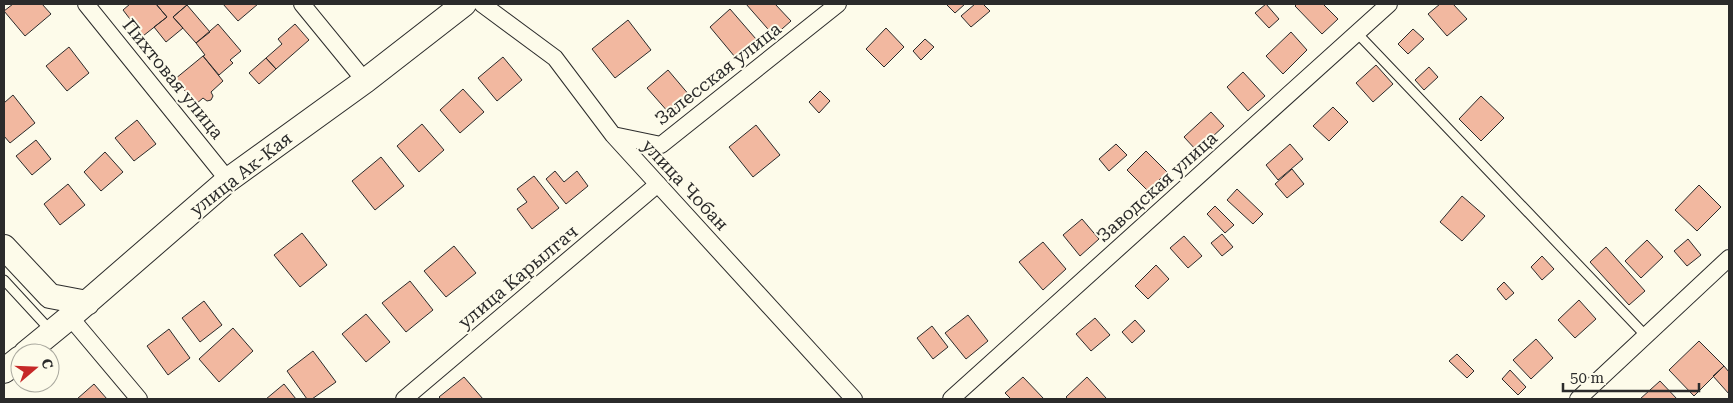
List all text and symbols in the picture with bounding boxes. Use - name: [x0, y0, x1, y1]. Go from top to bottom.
- street label: Пихтовая улица: [119, 15, 228, 143]
- street label: Залесская улица: [651, 18, 785, 129]
- street label: улица Ак-Кая: [186, 127, 296, 220]
- street label: Заводская улица: [1092, 127, 1221, 246]
- street label: улица Чобан: [638, 135, 733, 235]
- street label: улица Карылгач: [454, 221, 582, 333]
- north arrow: [10, 343, 60, 393]
- text: С: [38, 357, 57, 371]
- scale bar: [1563, 360, 1699, 392]
- text: 50 m: [1570, 369, 1605, 387]

